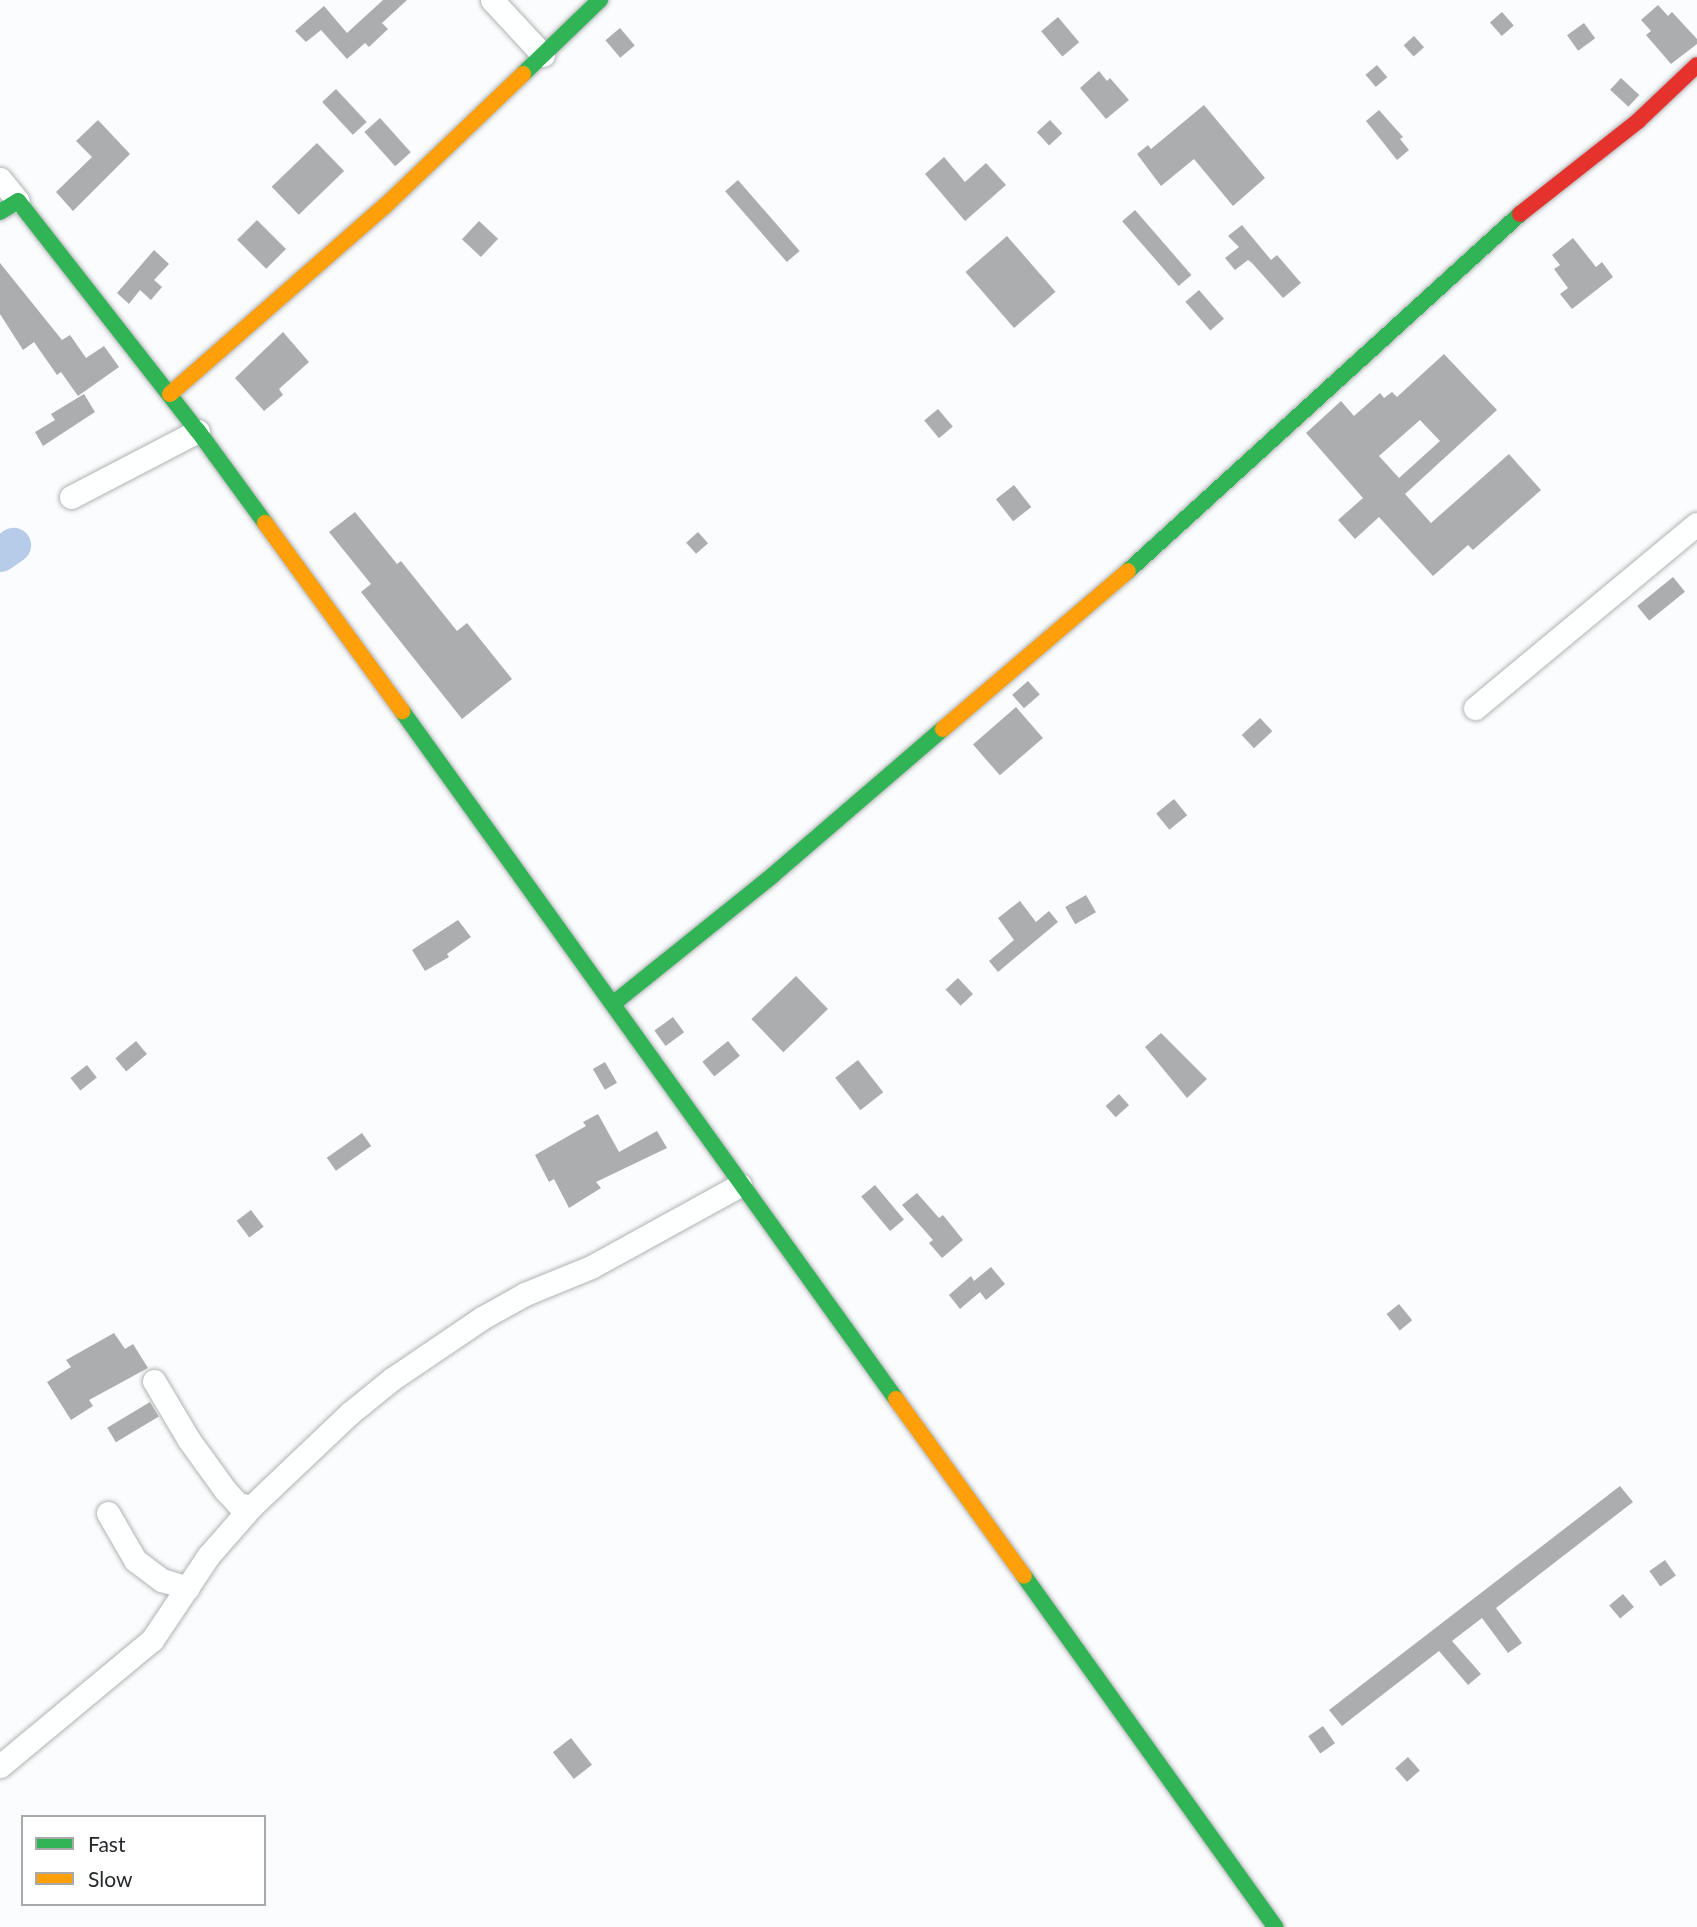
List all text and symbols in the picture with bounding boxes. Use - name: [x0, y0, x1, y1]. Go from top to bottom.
- legend: [21, 1815, 266, 1906]
- text: Fast: [88, 1831, 125, 1856]
- text: Slow: [88, 1866, 132, 1891]

